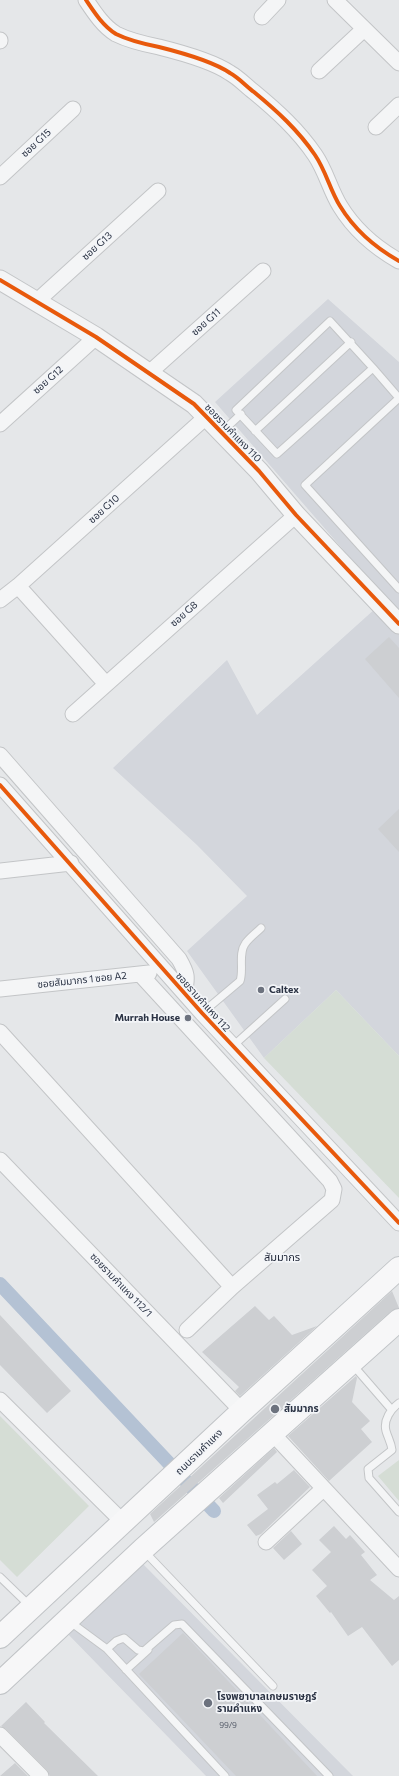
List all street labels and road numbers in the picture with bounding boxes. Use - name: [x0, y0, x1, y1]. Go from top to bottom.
- street label: ซอย G15: [19, 126, 53, 160]
- street label: ซอย G13: [79, 229, 115, 263]
- street label: ซอย G11: [189, 306, 223, 338]
- street label: ซอย G12: [30, 363, 66, 397]
- street label: ซอยรามคำแหง 110: [202, 401, 264, 465]
- street label: ซอย G10: [86, 492, 122, 526]
- street label: ซอย G8: [168, 599, 200, 629]
- street label: ซอยสัมมากร 1 ซอย A2: [37, 969, 127, 991]
- street label: ซอยรามคำแหง 112: [173, 970, 233, 1034]
- street label: ซอยรามคำแหง 112/1: [87, 1251, 155, 1319]
- street label: ถนนรามคำแหง: [173, 1427, 225, 1477]

